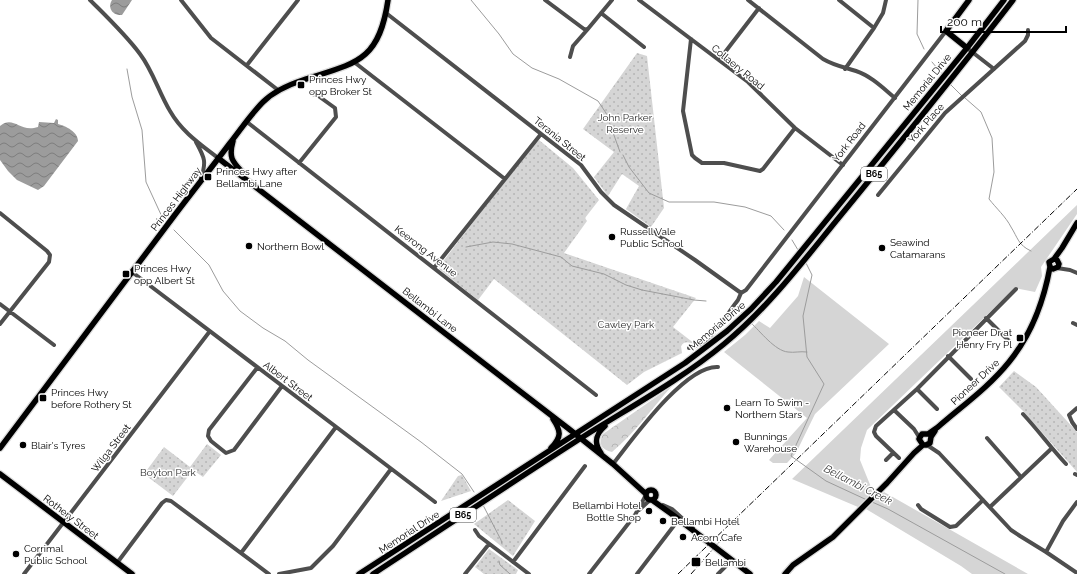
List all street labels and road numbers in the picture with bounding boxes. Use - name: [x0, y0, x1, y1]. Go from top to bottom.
- street label: Collaery Road: [709, 42, 767, 92]
- street label: Memorial Drive: [901, 51, 953, 113]
- street label: York Place: [906, 101, 946, 145]
- street label: Terania Street: [532, 115, 589, 164]
- street label: York Road: [830, 120, 868, 164]
- street label: Princes Highway: [149, 165, 204, 233]
- road number: B65: [861, 167, 887, 181]
- street label: Keerong Avenue: [392, 223, 460, 279]
- street label: Bellambi Lane: [400, 285, 460, 335]
- street label: Memorial Drive: [687, 299, 747, 353]
- street label: Pioneer Drive: [949, 357, 1001, 407]
- street label: Albert Street: [261, 359, 315, 403]
- street label: Wilga Street: [89, 421, 133, 474]
- street label: Rothery Street: [41, 493, 101, 542]
- street label: Memorial Drive: [377, 508, 441, 556]
- road number: B65: [450, 508, 476, 522]

